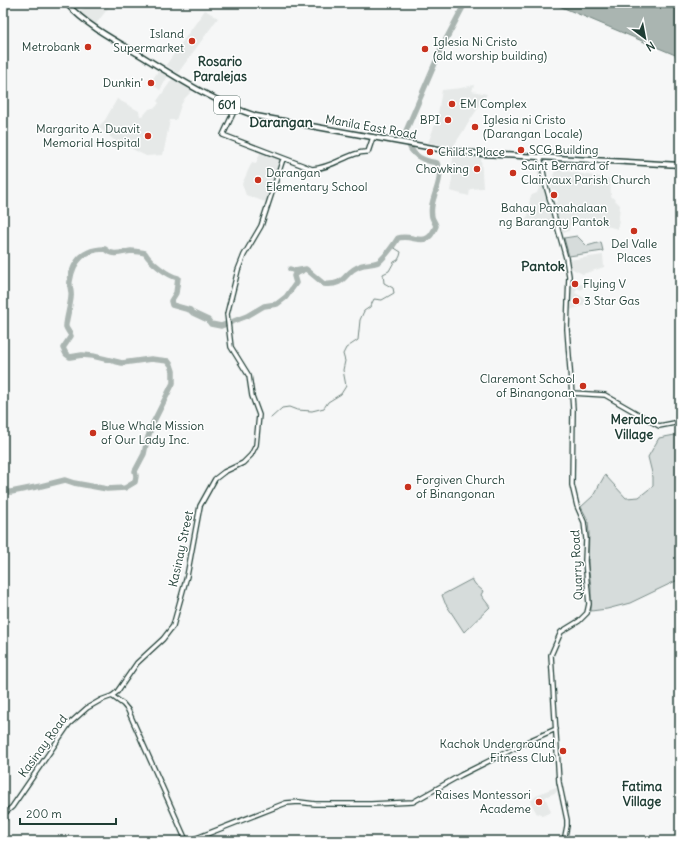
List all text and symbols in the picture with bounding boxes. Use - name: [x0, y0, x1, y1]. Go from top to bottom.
- north arrow: [625, 18, 665, 58]
- place label: Island Supermarket: [113, 26, 184, 55]
- place label: Iglesia Ni Cristo (old worship building): [433, 34, 547, 63]
- marker: Island Supermarket: [187, 36, 197, 46]
- place label: Metrobank: [22, 39, 80, 54]
- text: N: [643, 39, 657, 54]
- marker: Metrobank: [83, 42, 93, 52]
- marker: Iglesia Ni Cristo (old worship building): [420, 44, 430, 54]
- district label: Rosario Paralejas: [193, 53, 247, 85]
- place label: Dunkin': [103, 75, 143, 90]
- marker: Dunkin': [146, 78, 156, 88]
- road number: 601: [214, 96, 240, 114]
- place label: EM Complex: [460, 96, 527, 111]
- marker: EM Complex: [447, 99, 457, 109]
- street label: Manila East Road: [324, 111, 418, 142]
- place label: BPI: [420, 112, 440, 127]
- place label: Iglesia ni Cristo (Darangan Locale): [483, 112, 583, 141]
- district label: Darangan: [249, 113, 313, 131]
- marker: BPI: [443, 115, 453, 125]
- place label: Margarito A. Duavit Memorial Hospital: [36, 121, 140, 150]
- marker: Iglesia ni Cristo (Darangan Locale): [470, 122, 480, 132]
- marker: Margarito A. Duavit Memorial Hospital: [143, 131, 153, 141]
- place label: SCG Building: [529, 142, 599, 157]
- place label: Child's Place: [438, 144, 505, 159]
- marker: SCG Building: [516, 145, 526, 155]
- marker: Child's Place: [425, 147, 435, 157]
- place label: Saint Bernard of Clairvaux Parish Church: [521, 158, 651, 187]
- place label: Chowking: [416, 161, 469, 176]
- marker: Chowking: [472, 164, 482, 174]
- place label: Darangan Elementary School: [266, 165, 367, 194]
- marker: Saint Bernard of Clairvaux Parish Church: [508, 168, 518, 178]
- marker: Darangan Elementary School: [253, 175, 263, 185]
- marker: Bahay Pamahalaan ng Barangay Pantok: [549, 190, 559, 200]
- place label: Bahay Pamahalaan ng Barangay Pantok: [499, 200, 609, 229]
- marker: Del Valle Places: [629, 226, 639, 236]
- place label: Del Valle Places: [611, 236, 657, 265]
- district label: Pantok: [521, 257, 565, 275]
- place label: Flying V: [583, 276, 626, 291]
- marker: Flying V: [570, 279, 580, 289]
- place label: 3 Star Gas: [584, 293, 640, 308]
- marker: 3 Star Gas: [571, 296, 581, 306]
- place label: Claremont School of Binangonan: [480, 371, 575, 400]
- marker: Claremont School of Binangonan: [578, 381, 588, 391]
- district label: Meralco Village: [611, 411, 657, 443]
- place label: Blue Whale Mission of Our Lady Inc.: [101, 418, 204, 447]
- marker: Blue Whale Mission of Our Lady Inc.: [88, 428, 98, 438]
- place label: Forgiven Church of Binangonan: [416, 472, 505, 501]
- marker: Forgiven Church of Binangonan: [403, 482, 413, 492]
- street label: Kasinay Street: [165, 509, 196, 588]
- street label: Quarry Road: [567, 529, 586, 601]
- street label: Kasinay Road: [15, 711, 70, 780]
- place label: Kachok Underground Fitness Club: [440, 736, 555, 765]
- marker: Kachok Underground Fitness Club: [558, 746, 568, 756]
- district label: Fatima Village: [622, 778, 663, 810]
- place label: Raises Montessori Academe: [435, 787, 531, 816]
- marker: Raises Montessori Academe: [534, 797, 544, 807]
- scale bar: [20, 800, 116, 826]
- text: 200 m: [26, 806, 62, 821]

